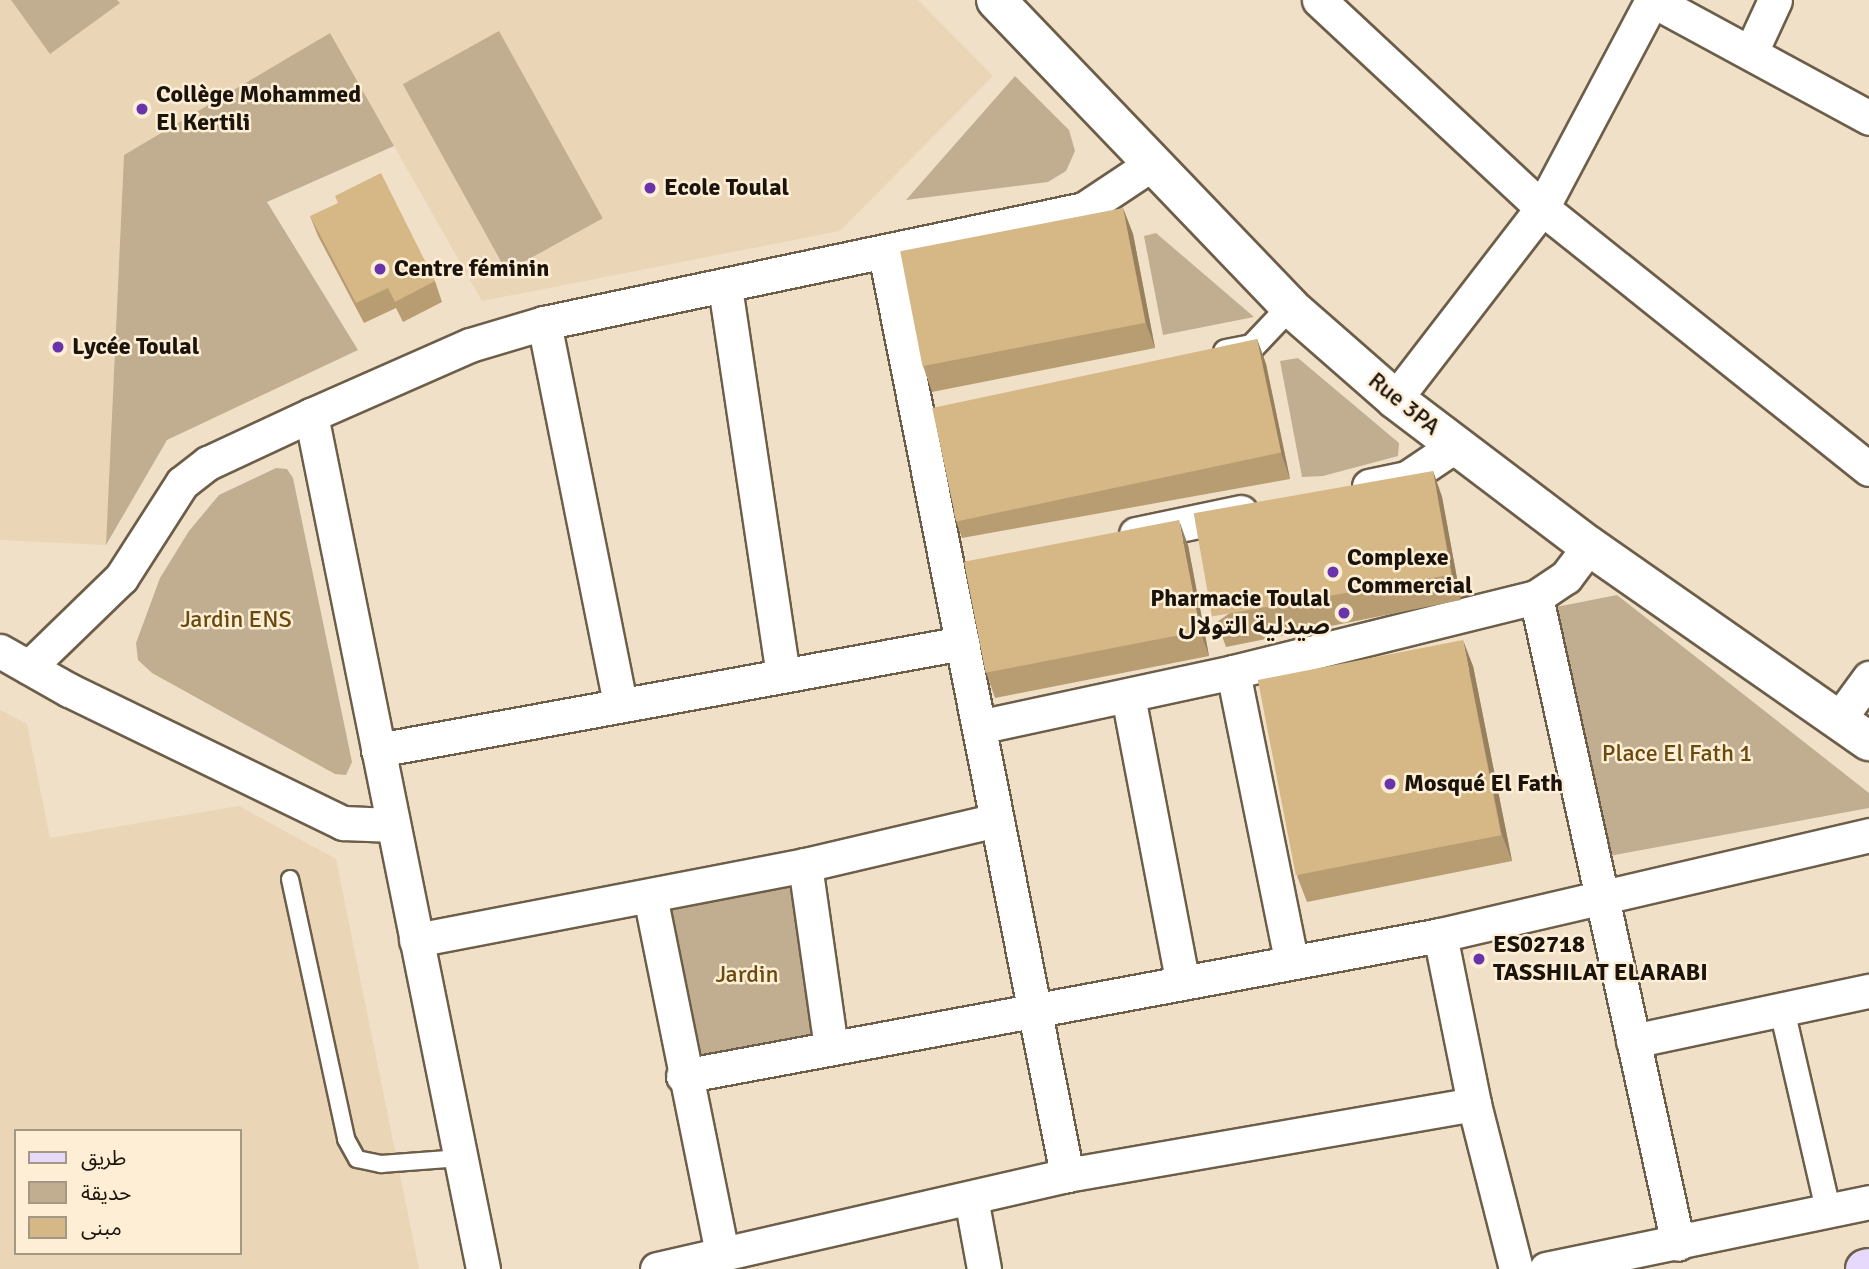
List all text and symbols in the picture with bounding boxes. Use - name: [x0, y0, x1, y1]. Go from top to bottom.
- place label: Collège Mohammed El Kertili: [156, 81, 361, 137]
- marker: Collège Mohammed El Kertili: [134, 101, 150, 117]
- place label: Ecole Toulal: [664, 174, 789, 202]
- marker: Ecole Toulal: [642, 180, 658, 196]
- place label: Centre féminin: [394, 255, 549, 283]
- marker: Centre féminin: [372, 261, 388, 277]
- place label: Lycée Toulal: [72, 333, 199, 361]
- marker: Lycée Toulal: [50, 339, 66, 355]
- street label: Rue 3PA: [1362, 366, 1446, 442]
- place label: Complexe Commercial: [1347, 544, 1473, 600]
- marker: Complexe Commercial: [1325, 564, 1341, 580]
- place label: Pharmacie Toulal صيدلية التولال: [1150, 585, 1330, 641]
- marker: Pharmacie Toulal صيدلية التولال: [1336, 605, 1352, 621]
- park label: Jardin ENS: [180, 606, 292, 634]
- park label: Place El Fath 1: [1602, 740, 1752, 768]
- place label: Mosqué El Fath: [1404, 770, 1563, 798]
- marker: Mosqué El Fath: [1382, 776, 1398, 792]
- place label: ES02718 TASSHILAT ELARABI: [1493, 931, 1708, 987]
- marker: ES02718 TASSHILAT ELARABI: [1471, 951, 1487, 967]
- park label: Jardin: [715, 961, 779, 989]
- legend: [14, 1129, 242, 1255]
- text: طريق: [81, 1145, 126, 1171]
- text: حديقة: [81, 1180, 131, 1206]
- text: مبنى: [81, 1215, 122, 1241]

